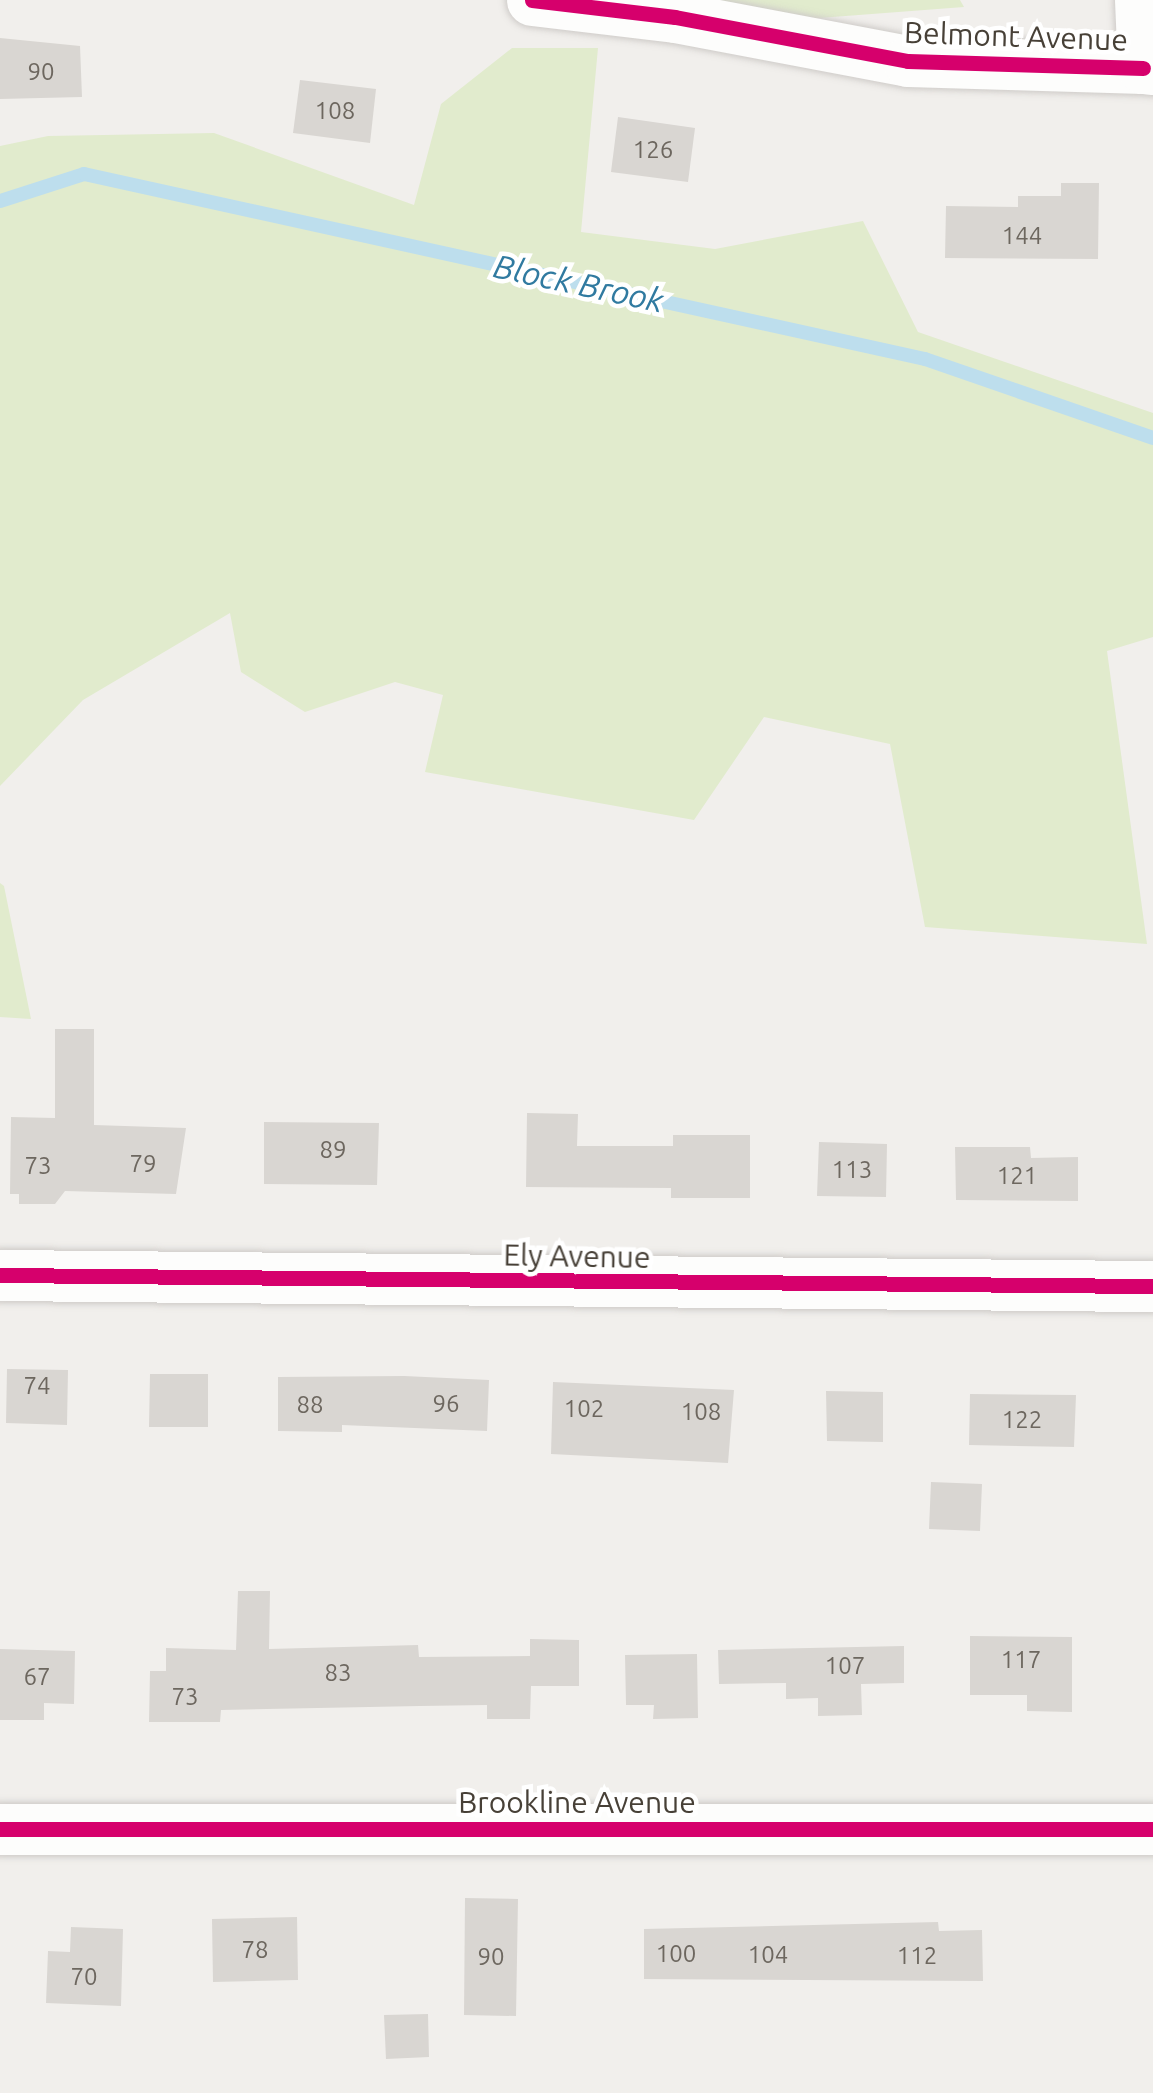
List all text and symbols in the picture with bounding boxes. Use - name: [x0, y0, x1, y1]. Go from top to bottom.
- street label: Belmont Avenue: [904, 14, 1128, 58]
- house number: 90: [27, 58, 55, 86]
- house number: 108: [315, 97, 355, 125]
- house number: 126: [633, 136, 673, 164]
- house number: 144: [1002, 222, 1042, 250]
- water label: Block Brook: [490, 246, 668, 320]
- house number: 89: [319, 1136, 347, 1164]
- house number: 79: [129, 1150, 157, 1178]
- house number: 73: [24, 1152, 52, 1180]
- house number: 113: [832, 1156, 872, 1184]
- house number: 121: [997, 1162, 1037, 1190]
- street label: Ely Avenue: [503, 1237, 651, 1275]
- house number: 74: [23, 1372, 51, 1400]
- house number: 96: [432, 1390, 460, 1418]
- house number: 88: [296, 1391, 324, 1419]
- house number: 102: [564, 1395, 604, 1423]
- house number: 108: [681, 1398, 721, 1426]
- house number: 122: [1002, 1406, 1042, 1434]
- house number: 117: [1001, 1646, 1041, 1674]
- house number: 107: [825, 1652, 865, 1680]
- house number: 83: [324, 1659, 352, 1687]
- house number: 67: [23, 1663, 51, 1691]
- house number: 73: [171, 1683, 199, 1711]
- street label: Brookline Avenue: [458, 1784, 696, 1820]
- house number: 78: [241, 1936, 269, 1964]
- house number: 100: [656, 1940, 696, 1968]
- house number: 104: [748, 1941, 788, 1969]
- house number: 112: [897, 1942, 937, 1970]
- house number: 90: [477, 1943, 505, 1971]
- house number: 70: [70, 1963, 98, 1991]

